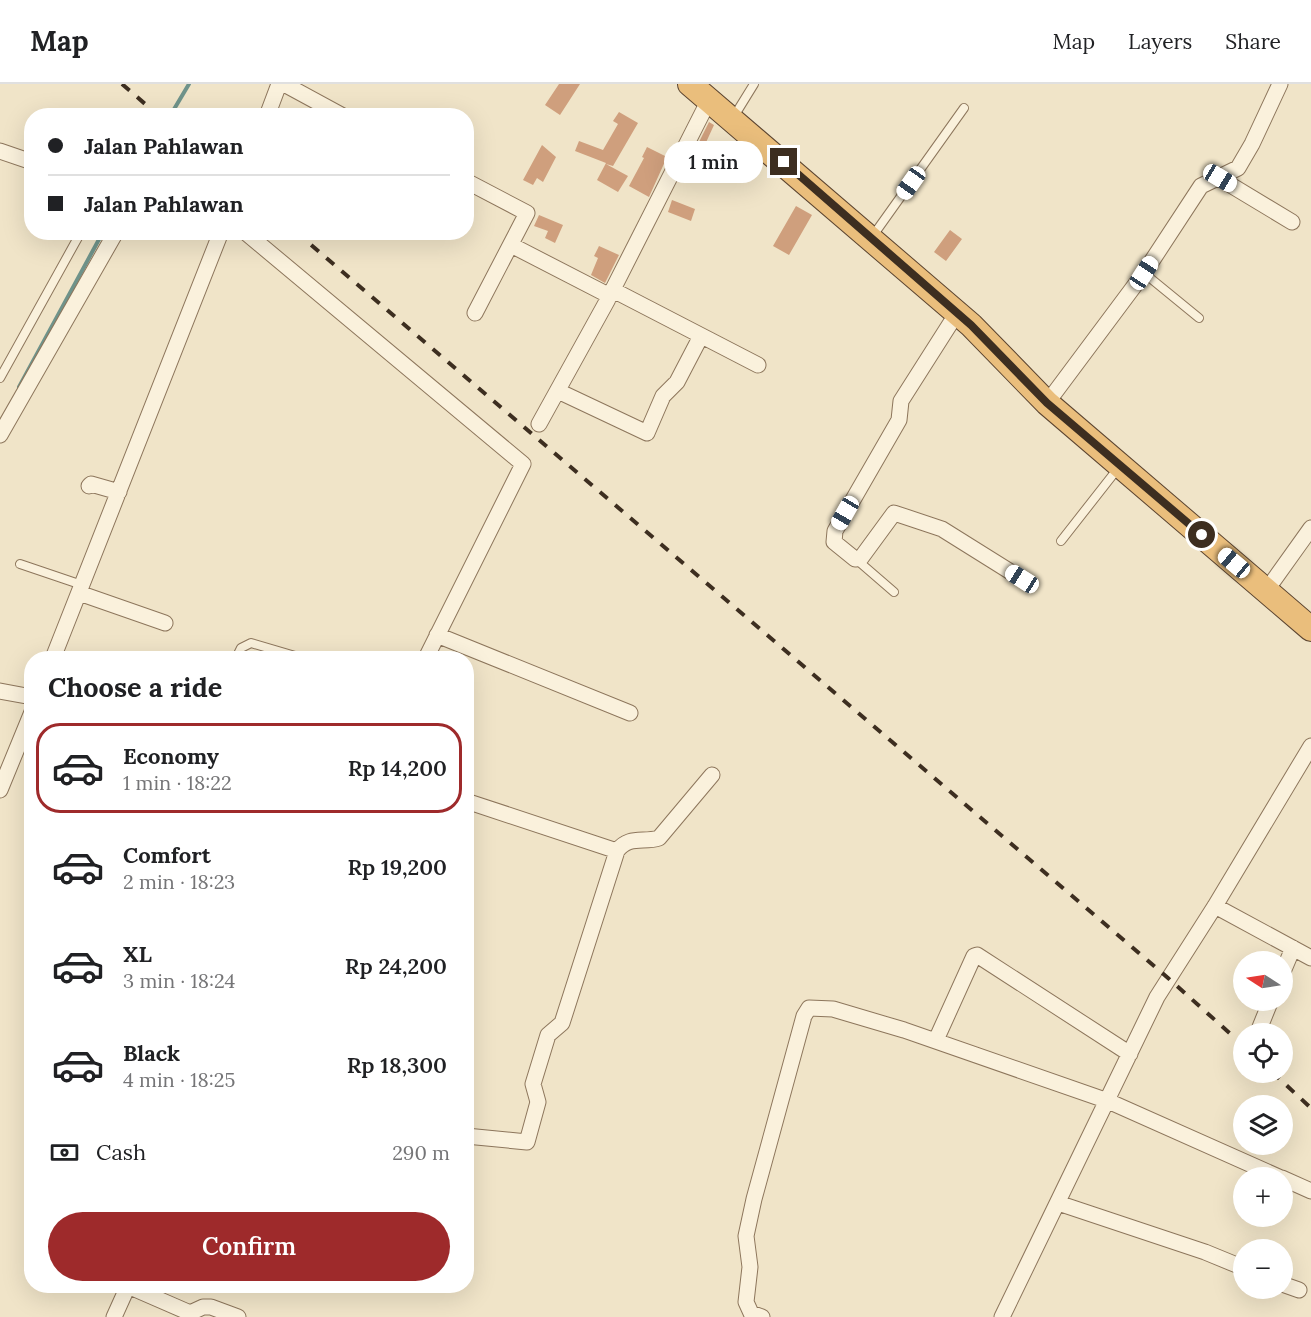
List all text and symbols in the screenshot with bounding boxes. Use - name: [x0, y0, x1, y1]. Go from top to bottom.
- text: Map: [30, 23, 89, 59]
- text: Map: [1052, 28, 1095, 55]
- text: Layers: [1128, 28, 1192, 55]
- text: Share: [1225, 28, 1281, 55]
- text: Jalan Pahlawan: [84, 132, 243, 160]
- callout: 1 min: [664, 141, 763, 183]
- route end: [770, 148, 797, 175]
- text: 1 min: [688, 149, 739, 174]
- car: [1200, 161, 1240, 195]
- car: [893, 163, 929, 203]
- text: Jalan Pahlawan: [84, 190, 243, 218]
- car: [1127, 253, 1161, 293]
- car: [828, 493, 862, 533]
- route start: [1188, 521, 1215, 548]
- car: [1214, 545, 1254, 581]
- car: [1002, 562, 1042, 596]
- text: Choose a ride: [48, 670, 222, 704]
- icon: car: [51, 741, 105, 795]
- text: Economy: [123, 742, 219, 770]
- text: Rp 14,200: [348, 754, 447, 782]
- text: 1 min · 18:22: [123, 770, 232, 795]
- icon: car: [51, 840, 105, 894]
- text: Comfort: [123, 841, 211, 869]
- text: Rp 19,200: [347, 853, 447, 881]
- text: 2 min · 18:23: [123, 869, 235, 894]
- icon: car: [51, 939, 105, 993]
- text: XL: [123, 940, 152, 968]
- north arrow: [1233, 951, 1293, 1011]
- map controls: [1233, 951, 1293, 1299]
- text: Rp 24,200: [345, 952, 447, 980]
- text: 3 min · 18:24: [123, 968, 235, 993]
- button: locate: [1233, 1023, 1293, 1083]
- icon: car: [51, 1038, 105, 1092]
- text: Black: [123, 1039, 180, 1067]
- text: Rp 18,300: [347, 1051, 447, 1079]
- text: 4 min · 18:25: [123, 1067, 235, 1092]
- button: layers: [1233, 1095, 1293, 1155]
- icon: cash: [48, 1136, 81, 1169]
- text: Cash: [96, 1138, 146, 1166]
- text: 290 m: [392, 1140, 450, 1165]
- button: +: [1233, 1167, 1293, 1227]
- button: Confirm: [48, 1212, 450, 1281]
- button: −: [1233, 1239, 1293, 1299]

